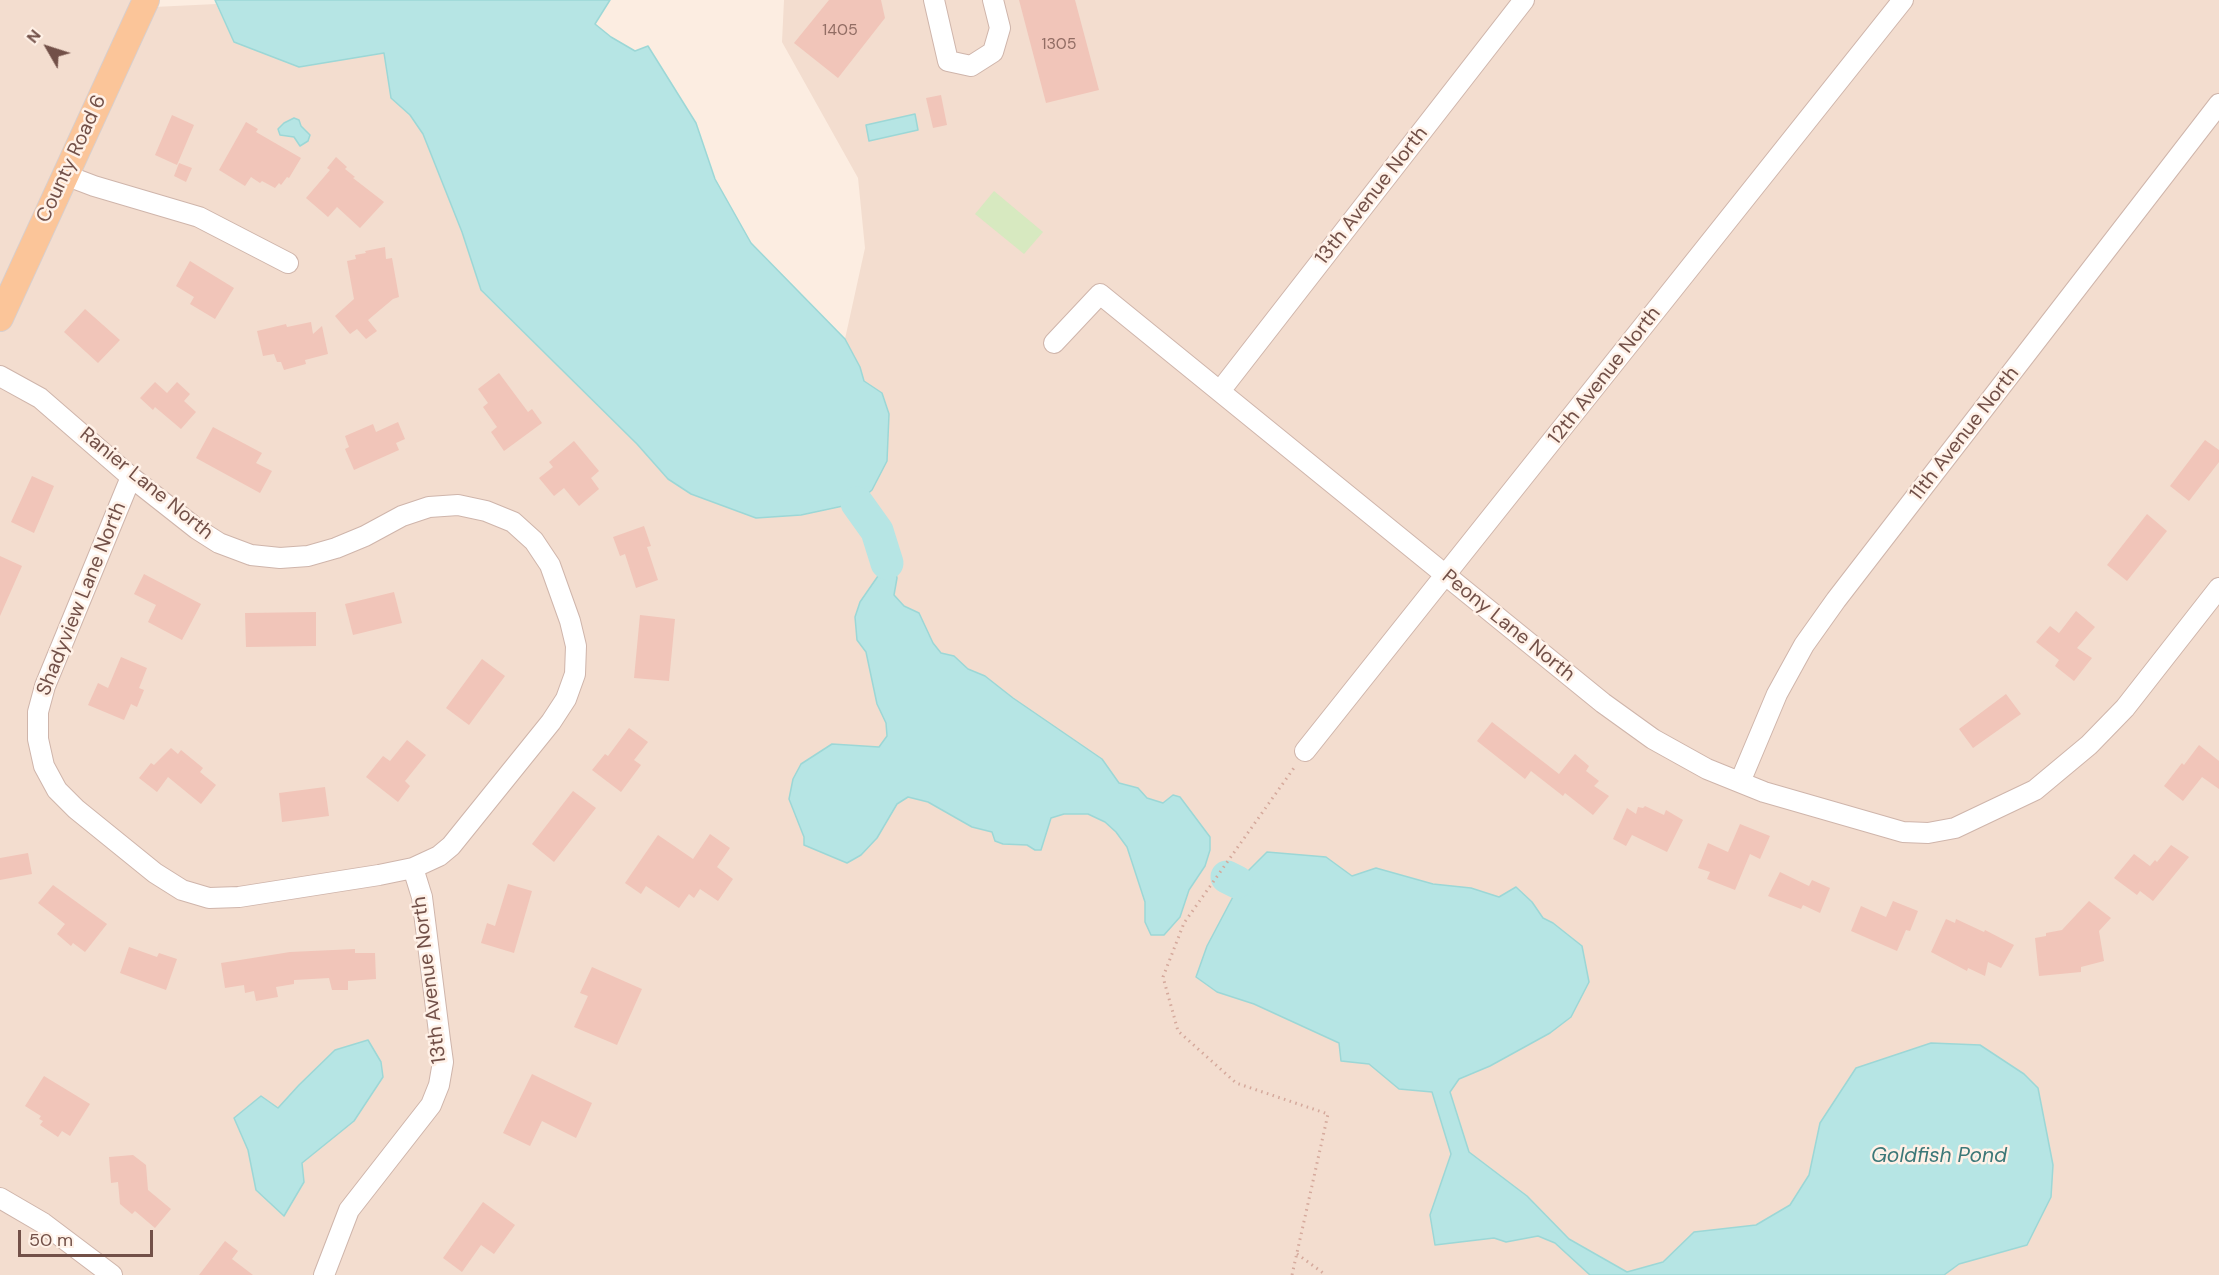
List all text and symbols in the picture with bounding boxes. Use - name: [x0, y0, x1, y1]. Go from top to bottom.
- north arrow: [18, 18, 78, 78]
- house number: 1405: [822, 21, 858, 41]
- text: N: [22, 25, 45, 48]
- house number: 1305: [1041, 35, 1077, 55]
- street label: County Road 6: [32, 91, 112, 227]
- street label: 13th Avenue North: [1311, 122, 1433, 270]
- street label: 12th Avenue North: [1544, 302, 1666, 450]
- street label: 11th Avenue North: [1905, 362, 2025, 506]
- street label: Ranier Lane North: [74, 423, 218, 545]
- street label: Shadyview Lane North: [32, 499, 132, 699]
- street label: Peony Lane North: [1437, 565, 1579, 687]
- street label: 13th Avenue North: [408, 895, 452, 1065]
- water label: Goldfish Pond: [1871, 1143, 2007, 1169]
- scale bar: [21, 1218, 156, 1256]
- text: 50 m: [29, 1228, 73, 1252]

